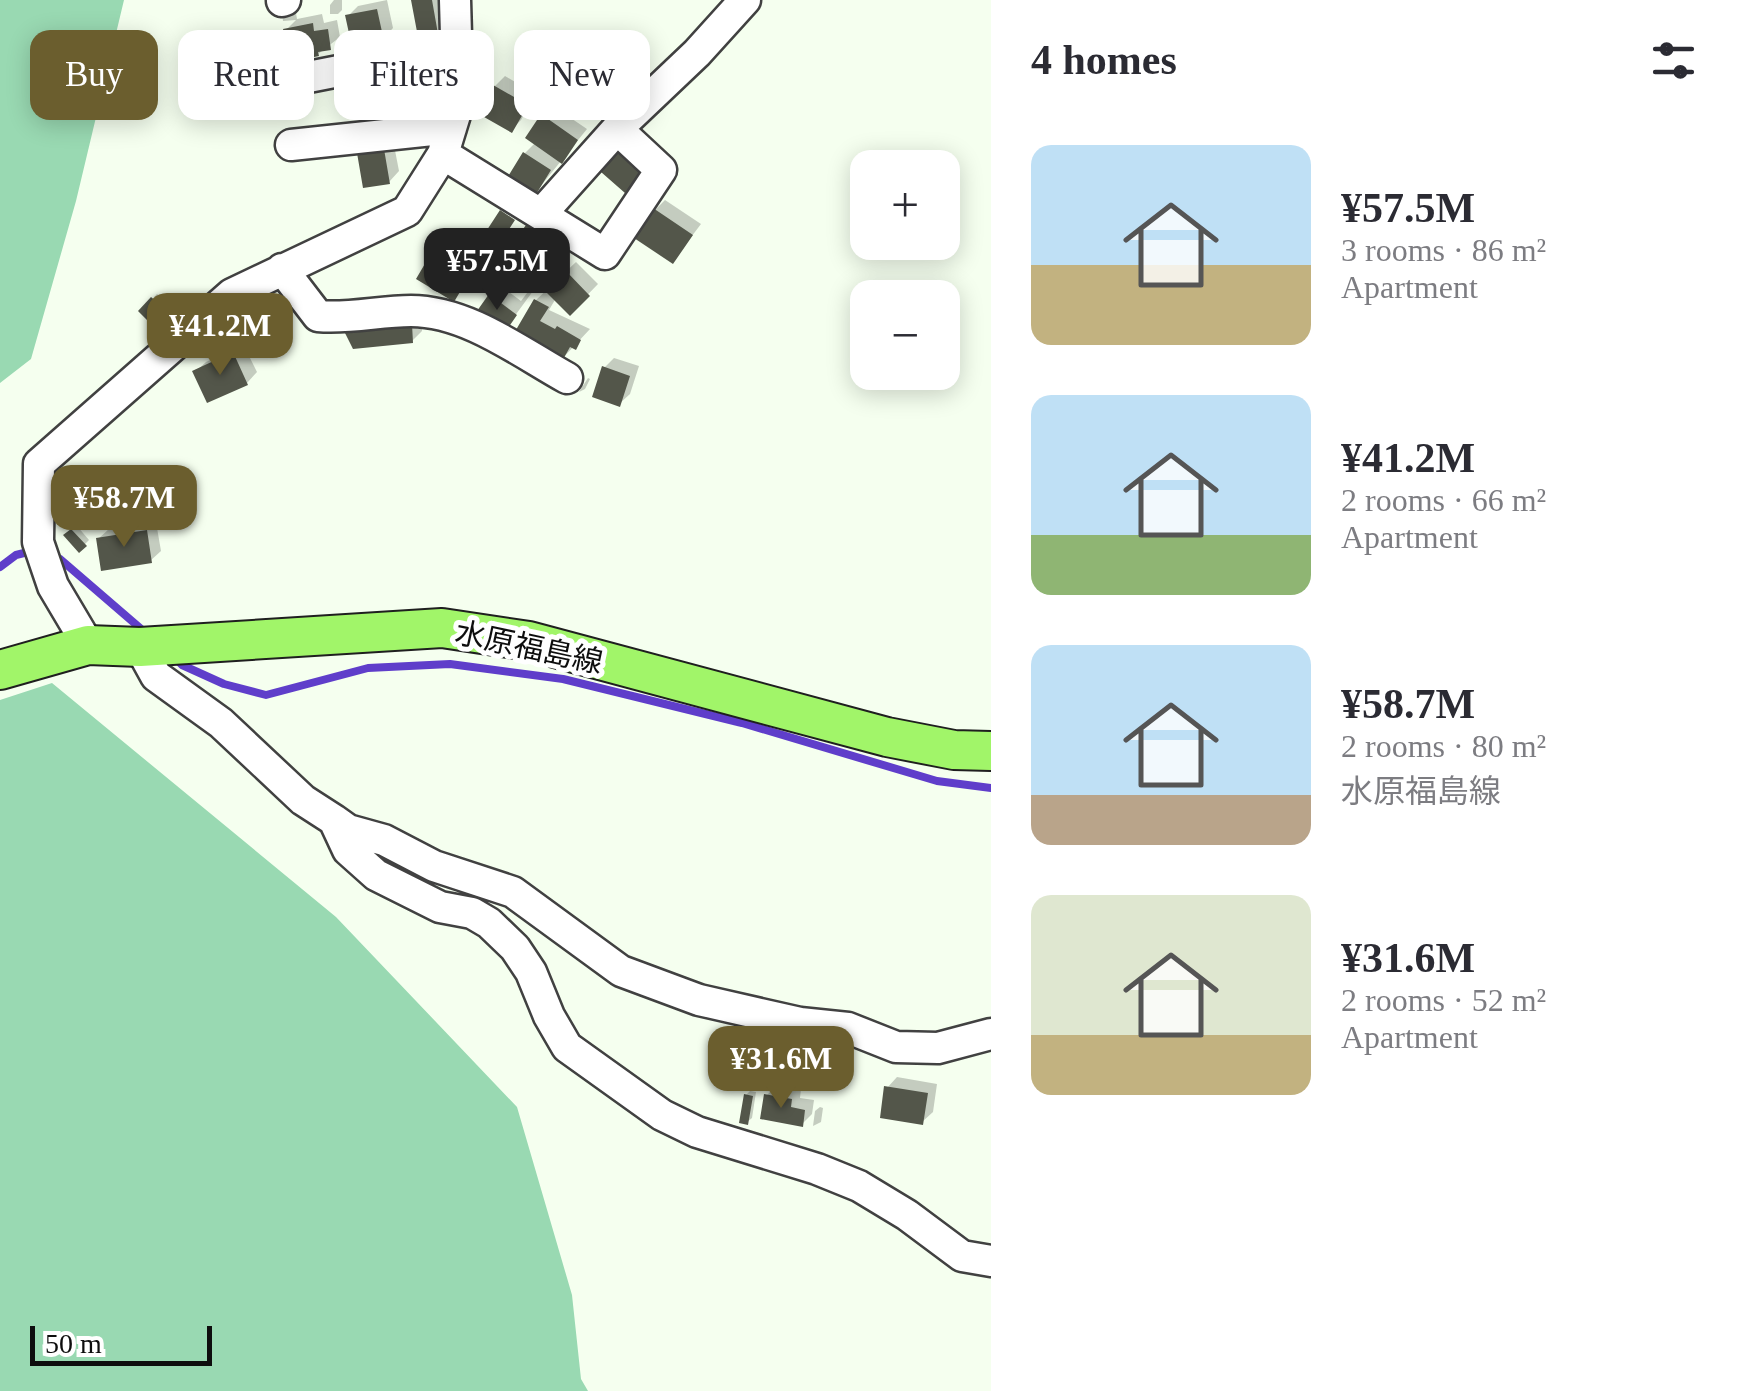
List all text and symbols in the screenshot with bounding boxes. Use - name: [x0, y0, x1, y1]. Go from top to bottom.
- chip: Buy: [30, 30, 158, 120]
- chip: Rent: [178, 30, 314, 120]
- chip: Filters: [334, 30, 494, 120]
- chip: New: [514, 30, 650, 120]
- icon: filters: [1646, 33, 1701, 88]
- text: 4 homes: [1031, 37, 1177, 83]
- map controls: [850, 150, 960, 390]
- button: +: [850, 150, 960, 260]
- icon: home: [1111, 185, 1231, 305]
- text: ¥57.5M: [1341, 185, 1475, 231]
- pin: ¥57.5M: [416, 228, 578, 313]
- text: 3 rooms · 86 m²: [1341, 232, 1546, 268]
- text: ¥57.5M: [446, 242, 548, 278]
- text: Apartment: [1341, 269, 1478, 305]
- button: −: [850, 280, 960, 390]
- pin: ¥41.2M: [139, 293, 301, 378]
- text: ¥41.2M: [169, 307, 271, 343]
- icon: home: [1111, 435, 1231, 555]
- text: ¥41.2M: [1341, 435, 1475, 481]
- pin: ¥58.7M: [43, 465, 205, 550]
- text: ¥58.7M: [73, 479, 175, 515]
- text: 2 rooms · 66 m²: [1341, 482, 1546, 518]
- text: Apartment: [1341, 519, 1478, 555]
- street label: 水原福島線: [452, 615, 606, 679]
- text: ¥58.7M: [1341, 681, 1475, 727]
- icon: home: [1111, 685, 1231, 805]
- text: 2 rooms · 80 m²: [1341, 728, 1546, 764]
- text: 水原福島線: [1341, 773, 1501, 809]
- icon: home: [1111, 935, 1231, 1055]
- text: ¥31.6M: [1341, 935, 1475, 981]
- text: 2 rooms · 52 m²: [1341, 982, 1546, 1018]
- text: Apartment: [1341, 1019, 1478, 1055]
- pin: ¥31.6M: [700, 1026, 862, 1111]
- text: ¥31.6M: [730, 1040, 832, 1076]
- scale bar: [30, 1321, 212, 1366]
- text: 50 m: [45, 1328, 102, 1359]

